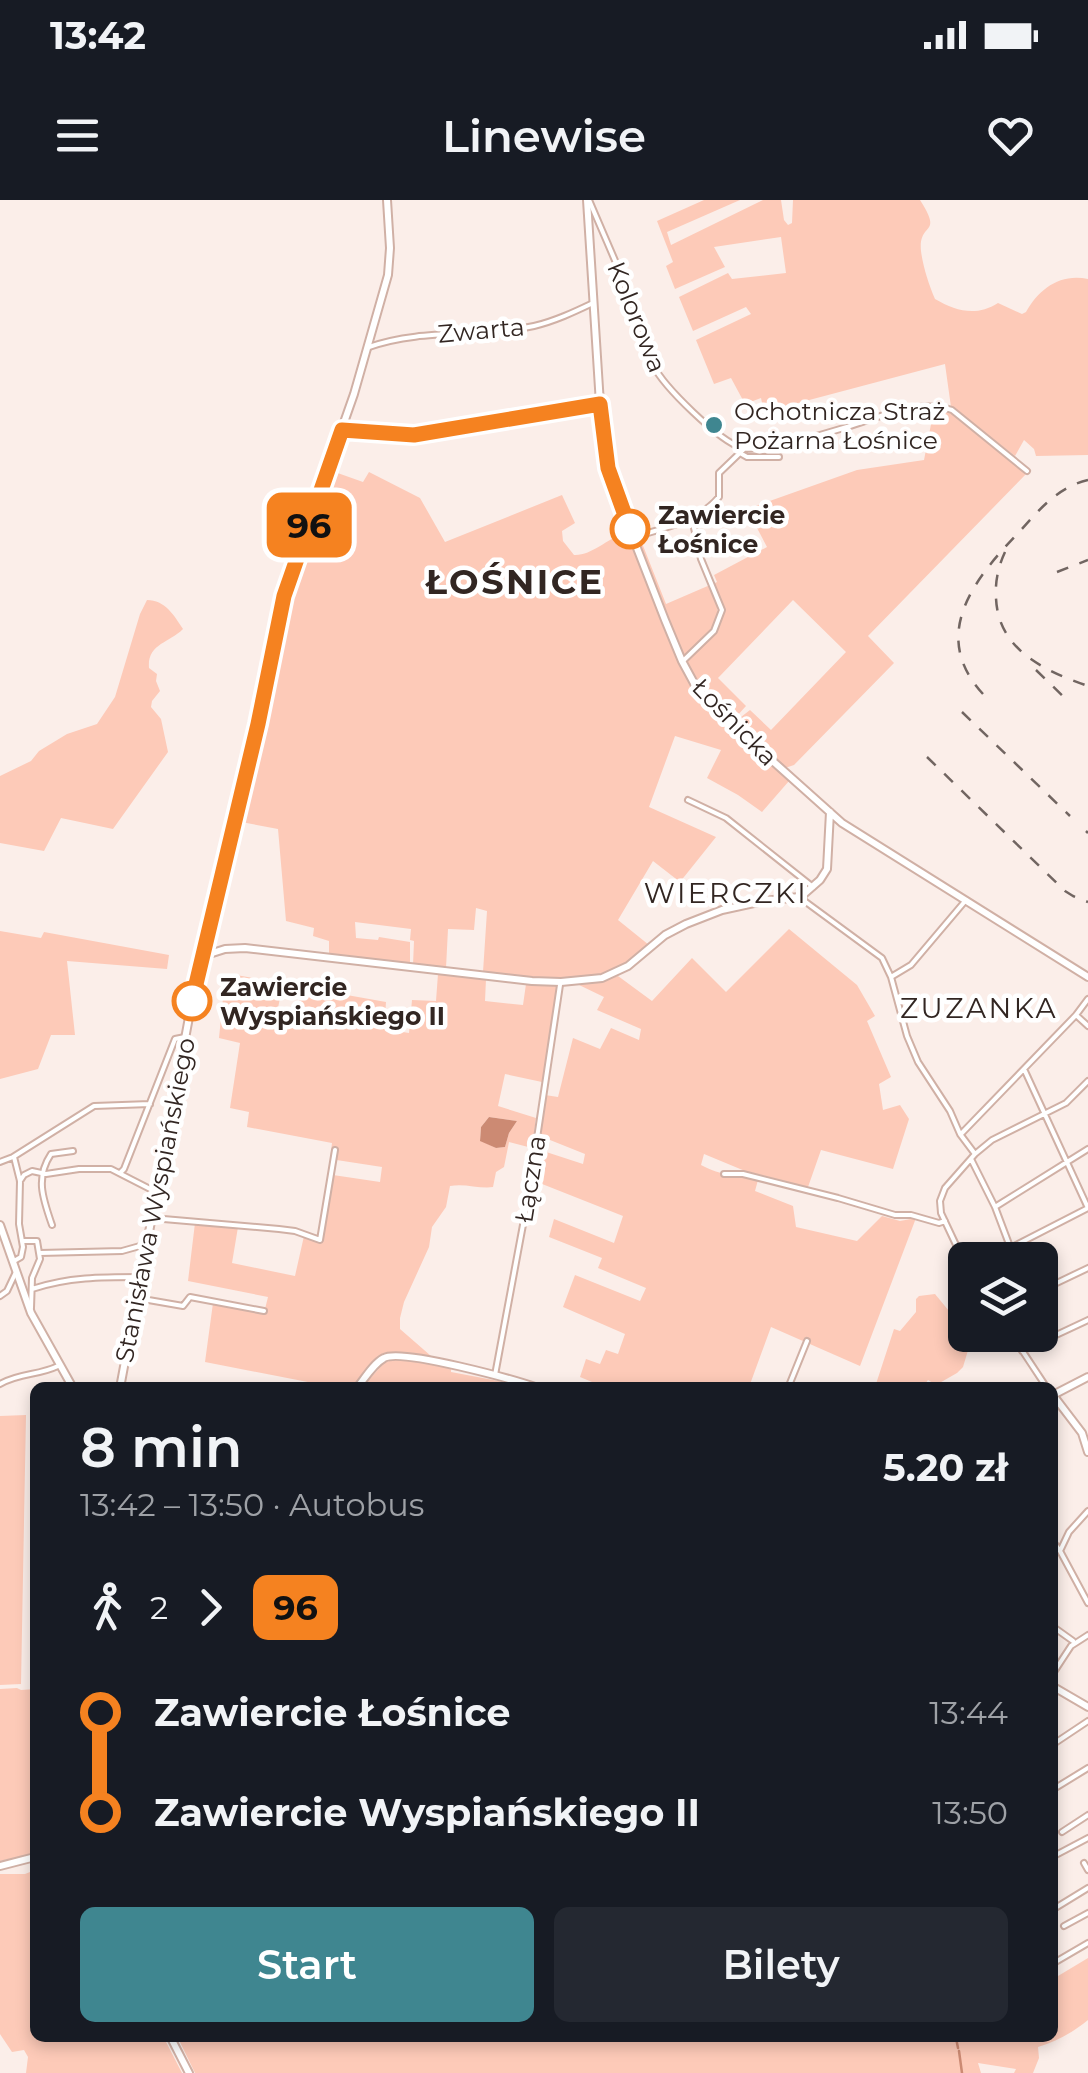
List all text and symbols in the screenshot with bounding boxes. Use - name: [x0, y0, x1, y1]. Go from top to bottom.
- text: 13:42: [50, 12, 146, 59]
- icon: menu: [50, 108, 105, 163]
- text: Linewise: [442, 108, 646, 163]
- icon: heart: [983, 108, 1038, 163]
- street label: Kolorowa: [601, 257, 673, 377]
- street label: Zwarta: [436, 311, 526, 349]
- place label: Ochotnicza Straż Pożarna Łośnice: [734, 396, 945, 455]
- marker: Ochotnicza Straż Pożarna Łośnice: [703, 414, 725, 436]
- line badge: 96: [264, 492, 354, 558]
- place label: Zawiercie Łośnice: [657, 500, 785, 559]
- text: 96: [287, 504, 331, 547]
- marker: Zawiercie Łośnice: [611, 510, 649, 548]
- district label: ŁOŚNICE: [424, 560, 605, 603]
- street label: Łośnicka: [686, 672, 784, 772]
- district label: WIERCZKI: [644, 876, 808, 910]
- place label: Zawiercie Wyspiańskiego II: [220, 972, 445, 1031]
- marker: Zawiercie Wyspiańskiego II: [173, 982, 211, 1020]
- district label: ZUZANKA: [900, 991, 1058, 1025]
- street label: Stanisława Wyspiańskiego: [109, 1035, 201, 1365]
- street label: Łączna: [508, 1133, 552, 1225]
- map controls: [948, 1242, 1058, 1352]
- button: layers: [948, 1242, 1058, 1352]
- text: 8 min: [80, 1414, 243, 1481]
- text: 5.20 zł: [883, 1444, 1008, 1491]
- text: 13:42 – 13:50 · Autobus: [80, 1485, 424, 1524]
- icon: walk: [80, 1580, 135, 1635]
- icon: forward: [183, 1580, 238, 1635]
- text: 96: [273, 1586, 318, 1629]
- text: 2: [150, 1588, 168, 1627]
- text: Zawiercie Łośnice: [154, 1689, 511, 1736]
- text: 13:44: [929, 1693, 1008, 1732]
- text: Zawiercie Wyspiańskiego II: [154, 1789, 700, 1836]
- text: 13:50: [932, 1793, 1008, 1832]
- button: Start: [80, 1907, 534, 2022]
- button: Bilety: [554, 1907, 1008, 2022]

